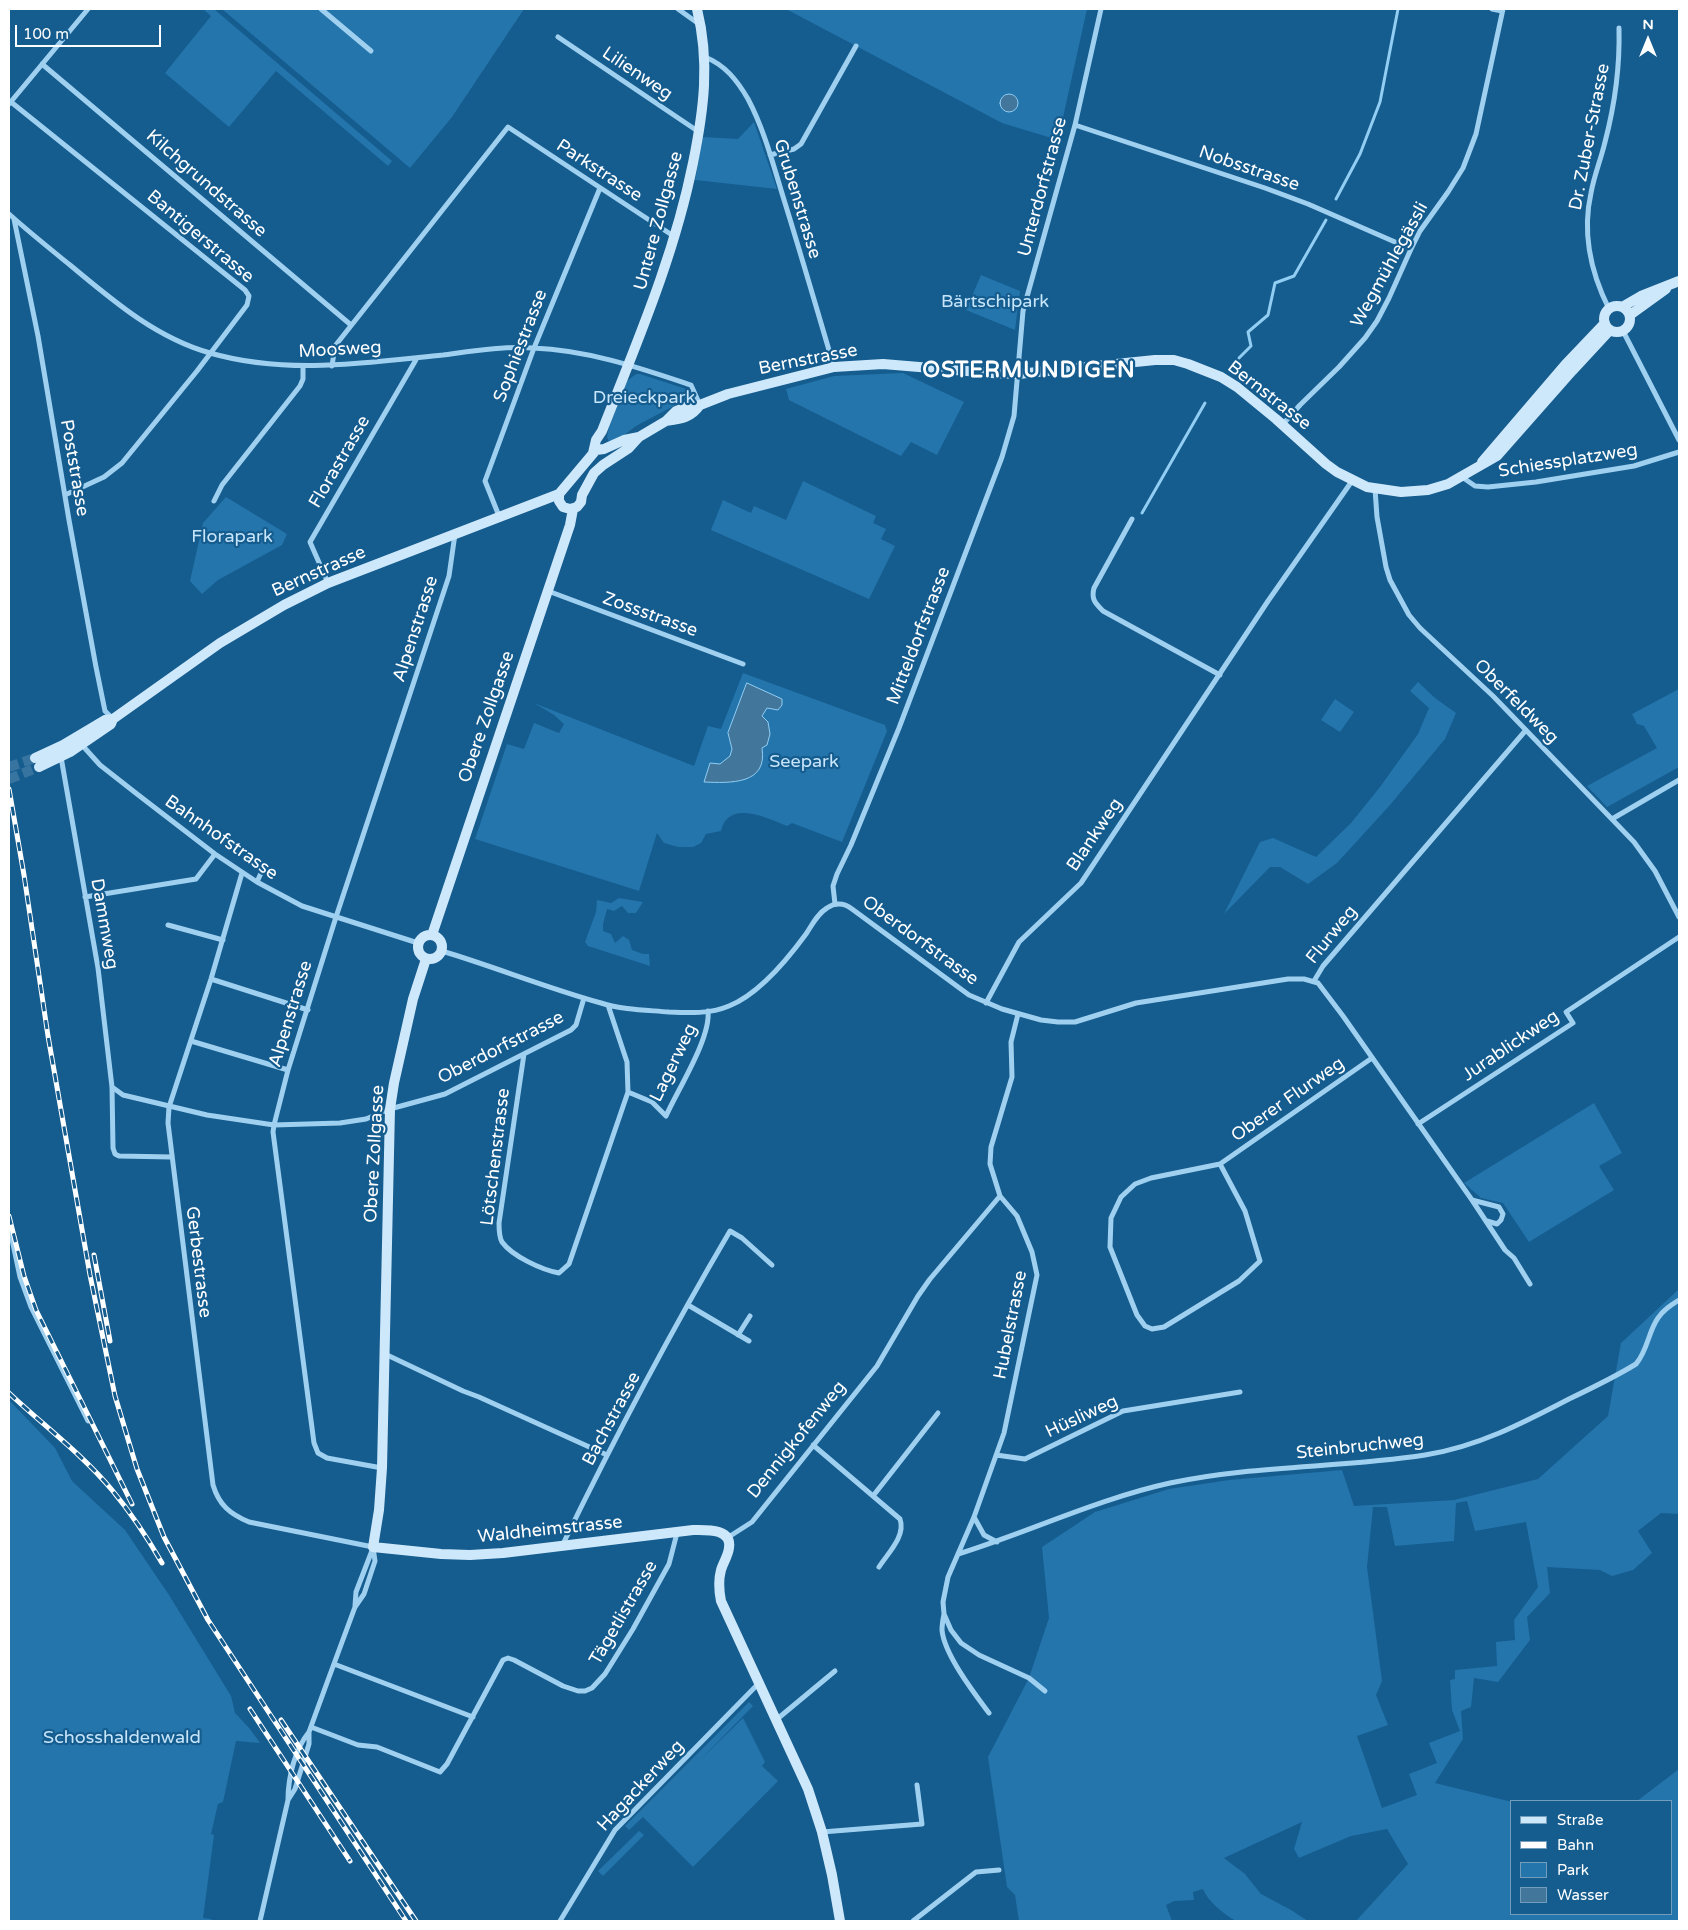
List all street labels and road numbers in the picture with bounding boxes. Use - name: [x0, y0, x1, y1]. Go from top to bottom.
- street label: Lilienweg: [598, 43, 676, 105]
- street label: Dr. Zuber-Strasse: [1565, 62, 1615, 212]
- street label: Unterdorfstrasse: [1014, 115, 1072, 259]
- street label: Kilchgrundstrasse: [141, 126, 271, 242]
- street label: Parkstrasse: [552, 135, 646, 207]
- street label: Grubenstrasse: [769, 137, 825, 261]
- street label: Nobsstrasse: [1196, 142, 1302, 196]
- street label: Untere Zollgasse: [630, 149, 688, 293]
- street label: Bantigerstrasse: [142, 186, 258, 288]
- street label: Wegmühlegässli: [1347, 199, 1433, 331]
- street label: Sophiestrasse: [490, 287, 552, 405]
- street label: Moosweg: [298, 337, 382, 363]
- street label: Bernstrasse: [757, 340, 859, 380]
- street label: Bernstrasse: [1223, 357, 1315, 435]
- street label: Florastrasse: [305, 412, 375, 512]
- street label: Poststrasse: [55, 418, 93, 518]
- street label: Schiessplatzweg: [1497, 439, 1639, 483]
- street label: Bernstrasse: [269, 542, 369, 602]
- street label: Mitteldorfstrasse: [883, 564, 955, 708]
- street label: Alpenstrasse: [389, 573, 443, 685]
- street label: Zossstrasse: [599, 588, 701, 642]
- street label: Obere Zollgasse: [454, 648, 520, 786]
- street label: Oberfeldweg: [1469, 655, 1563, 749]
- street label: Bahnhofstrasse: [160, 791, 282, 885]
- street label: Blankweg: [1063, 794, 1127, 876]
- street label: Dammweg: [85, 877, 123, 971]
- street label: Oberdorfstrasse: [858, 892, 982, 990]
- street label: Flurweg: [1302, 901, 1362, 969]
- street label: Alpenstrasse: [265, 958, 317, 1070]
- street label: Jurablickweg: [1459, 1006, 1563, 1086]
- street label: Oberdorfstrasse: [434, 1007, 568, 1089]
- street label: Lagerweg: [646, 1020, 702, 1106]
- street label: Oberer Flurweg: [1227, 1053, 1349, 1147]
- street label: Obere Zollgasse: [361, 1085, 389, 1223]
- street label: Lötschenstrasse: [477, 1087, 515, 1227]
- street label: Gerbestrasse: [180, 1205, 216, 1319]
- street label: Hubelstrasse: [990, 1269, 1032, 1381]
- street label: Bachstrasse: [578, 1368, 646, 1470]
- street label: Dennigkofenweg: [743, 1377, 851, 1503]
- street label: Hüsliweg: [1042, 1391, 1122, 1443]
- street label: Steinbruchweg: [1295, 1430, 1425, 1464]
- street label: Waldheimstrasse: [477, 1512, 623, 1548]
- street label: Tägetlistrasse: [585, 1557, 663, 1669]
- street label: Hagackerweg: [593, 1736, 689, 1836]

